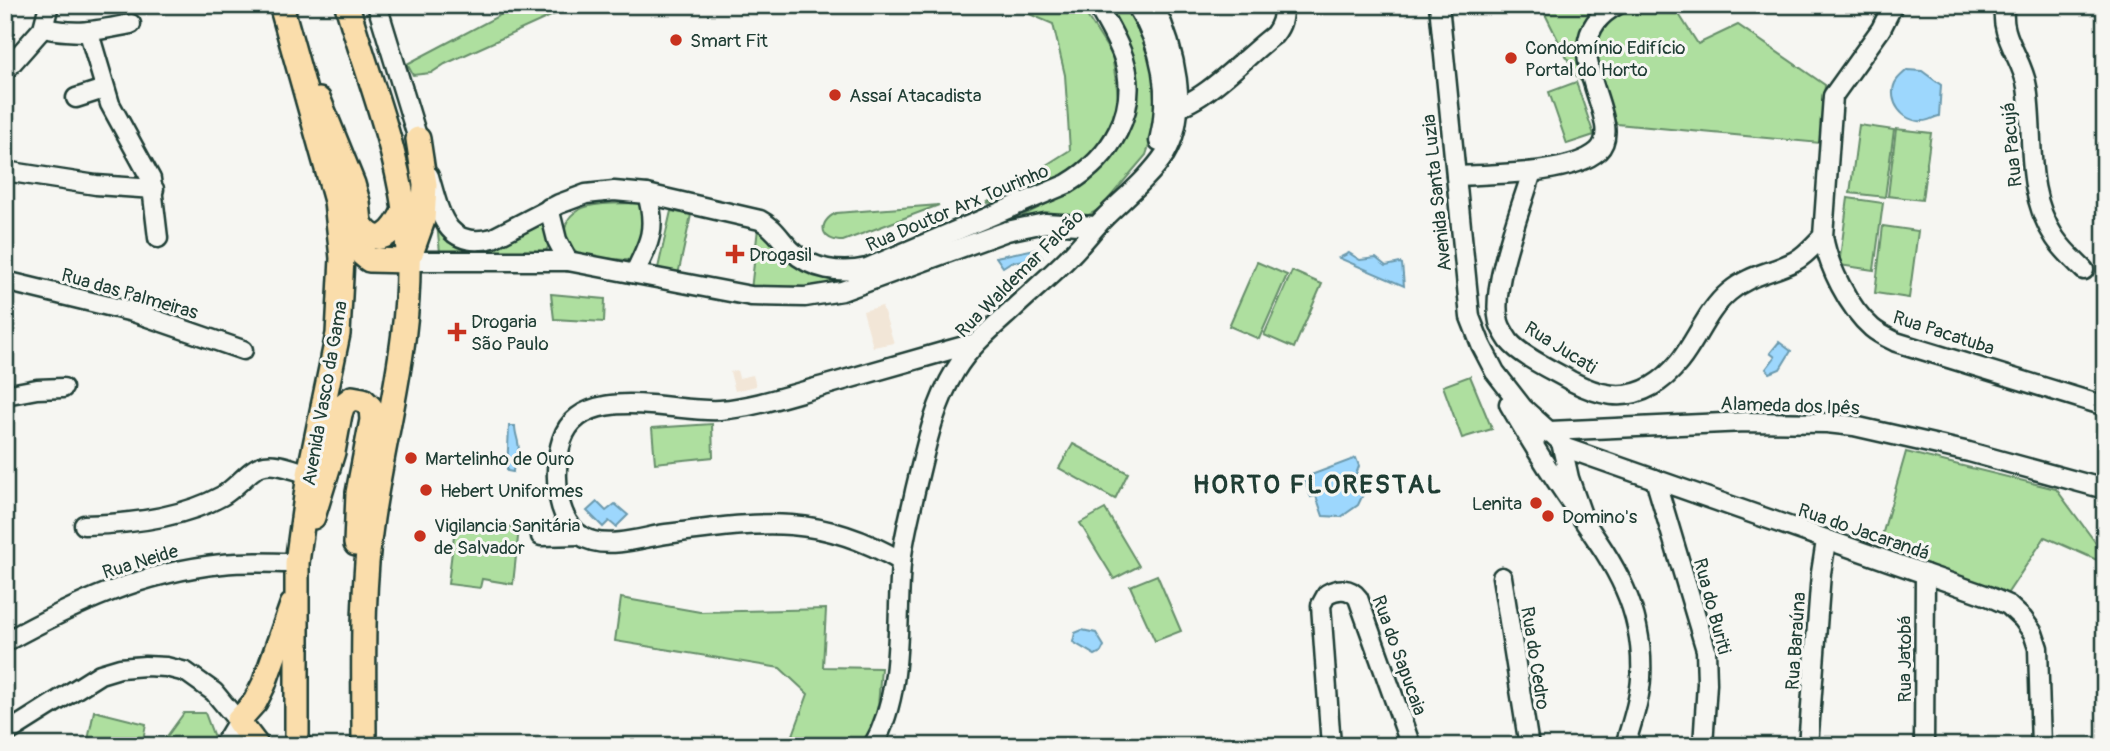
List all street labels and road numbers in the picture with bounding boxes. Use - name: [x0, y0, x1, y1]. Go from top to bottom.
- street label: Rua Pacujá: [1996, 102, 2028, 188]
- street label: Avenida Santa Luzia: [1417, 113, 1457, 273]
- street label: Rua Doutor Arx Tourinho: [862, 159, 1052, 257]
- street label: Rua Waldemar Falcão: [951, 205, 1089, 343]
- street label: Rua das Palmeiras: [59, 263, 201, 325]
- street label: Avenida Vasco da Gama: [297, 299, 353, 487]
- street label: Rua Pacatuba: [1890, 305, 1998, 361]
- street label: Rua Jucati: [1520, 316, 1601, 380]
- street label: Alameda dos Ipês: [1720, 392, 1860, 420]
- street label: Rua do Jacarandá: [1795, 498, 1933, 566]
- street label: Rua Neide: [99, 539, 182, 585]
- street label: Rua do Buriti: [1688, 556, 1736, 657]
- street label: Rua Baraúna: [1781, 591, 1811, 691]
- street label: Rua do Sapucaia: [1366, 592, 1432, 719]
- street label: Rua do Cedro: [1515, 605, 1555, 711]
- street label: Rua Jatobá: [1893, 615, 1917, 702]

